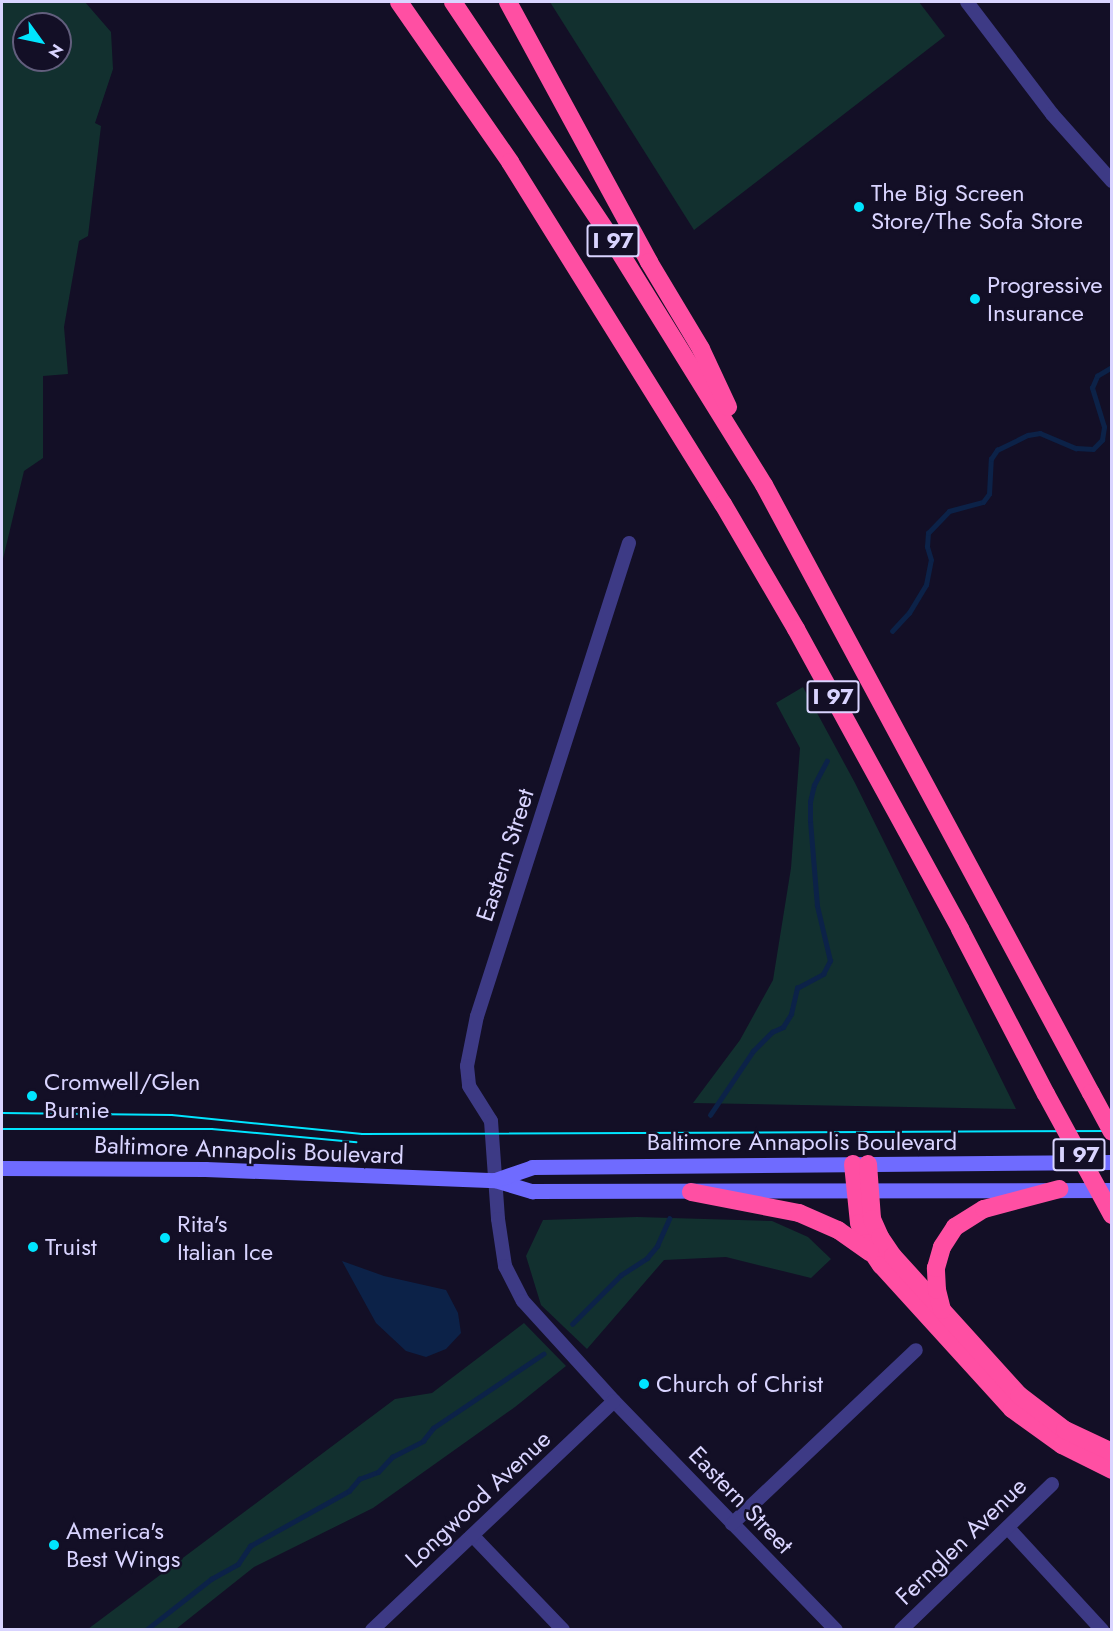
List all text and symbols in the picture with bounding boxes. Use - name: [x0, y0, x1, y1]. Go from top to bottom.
- north arrow: [12, 12, 72, 72]
- text: N: [43, 39, 69, 63]
- place label: The Big Screen Store/The Sofa Store: [871, 179, 1083, 235]
- marker: The Big Screen Store/The Sofa Store: [852, 200, 866, 214]
- road number: I 97: [586, 222, 640, 260]
- place label: Progressive Insurance: [987, 271, 1103, 327]
- marker: Progressive Insurance: [968, 292, 982, 306]
- road number: I 97: [806, 678, 860, 716]
- street label: Eastern Street: [470, 785, 540, 925]
- place label: Cromwell/Glen Burnie: [44, 1068, 200, 1124]
- marker: Cromwell/Glen Burnie: [25, 1089, 39, 1103]
- street label: Baltimore Annapolis Boulevard: [647, 1128, 957, 1156]
- street label: Baltimore Annapolis Boulevard: [93, 1130, 405, 1170]
- road number: I 97: [1052, 1136, 1106, 1174]
- place label: Rita's Italian Ice: [177, 1210, 273, 1266]
- marker: Rita's Italian Ice: [158, 1231, 172, 1245]
- place label: Truist: [45, 1233, 97, 1261]
- marker: Truist: [26, 1240, 40, 1254]
- place label: Church of Christ: [656, 1370, 823, 1398]
- marker: Church of Christ: [637, 1377, 651, 1391]
- street label: Longwood Avenue: [399, 1424, 557, 1574]
- street label: Eastern Street: [683, 1440, 799, 1560]
- street label: Fernglen Avenue: [890, 1471, 1032, 1611]
- place label: America's Best Wings: [66, 1517, 180, 1573]
- marker: America's Best Wings: [47, 1538, 61, 1552]

